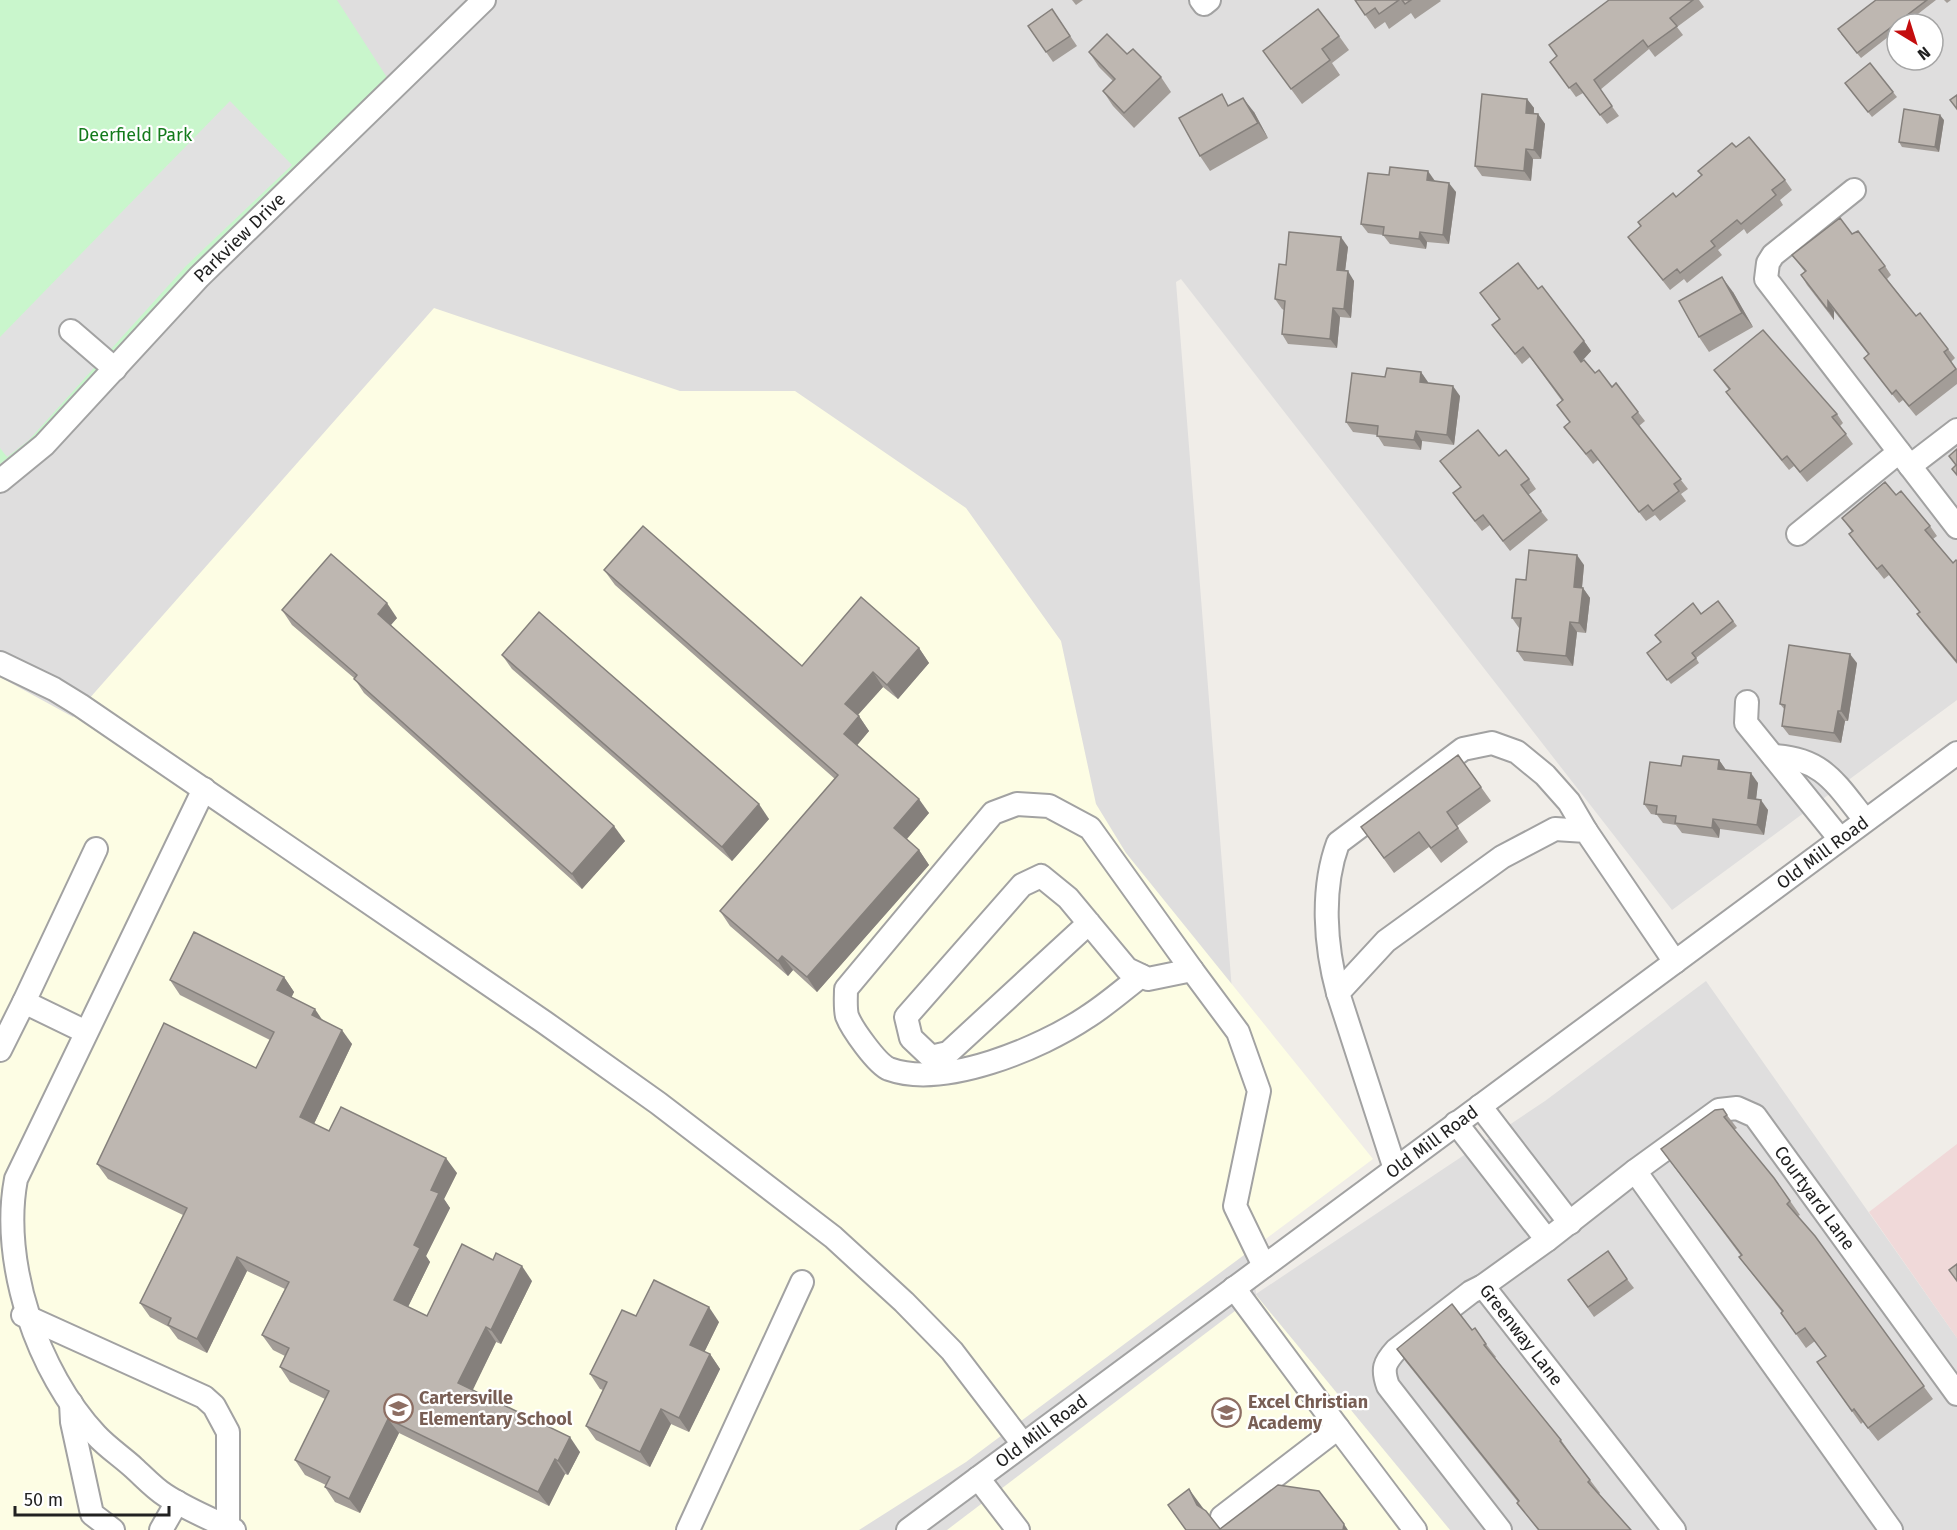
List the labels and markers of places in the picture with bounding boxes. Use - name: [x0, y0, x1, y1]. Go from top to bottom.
- place label: Cartersville Elementary School: [419, 1387, 573, 1430]
- place label: Excel Christian Academy: [1247, 1391, 1368, 1434]
- school or university icon: Cartersville Elementary School: [382, 1392, 414, 1424]
- school or university icon: Excel Christian Academy: [1211, 1396, 1243, 1428]

